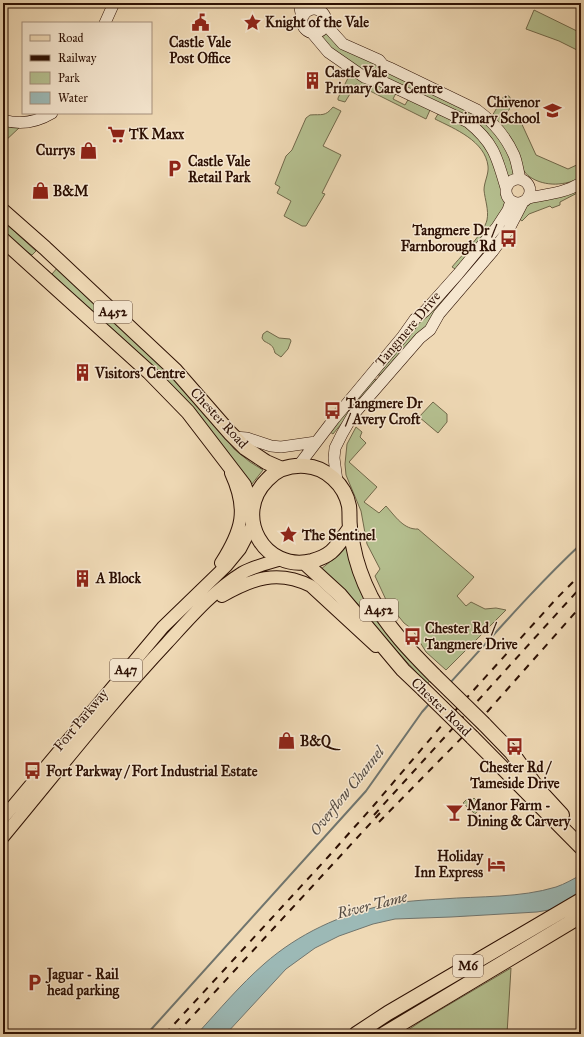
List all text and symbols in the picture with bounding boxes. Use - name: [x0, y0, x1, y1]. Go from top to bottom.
- public building icon: Castle Vale Post Office: [190, 12, 210, 32]
- place icon: Knight of the Vale: [242, 12, 262, 32]
- place label: Knight of the Vale: [265, 14, 369, 32]
- legend: [22, 22, 152, 114]
- text: Road: [58, 31, 84, 45]
- place label: Castle Vale Post Office: [169, 34, 231, 67]
- text: Railway: [58, 51, 97, 65]
- place label: Castle Vale Primary Care Centre: [325, 64, 443, 98]
- building icon: Castle Vale Primary Care Centre: [302, 70, 322, 90]
- text: Park: [58, 71, 80, 85]
- text: Water: [58, 91, 88, 105]
- place label: Chivenor Primary School: [451, 94, 541, 128]
- school or university icon: Chivenor Primary School: [543, 100, 563, 120]
- supermarket icon: TK Maxx: [106, 124, 126, 144]
- place label: TK Maxx: [128, 126, 185, 143]
- shop icon: Currys: [78, 140, 98, 160]
- place label: Currys: [36, 142, 75, 160]
- place label: Castle Vale Retail Park: [188, 153, 251, 186]
- parking icon: Castle Vale Retail Park: [165, 159, 185, 179]
- shop icon: B&M: [30, 181, 50, 201]
- place label: B&M: [53, 183, 89, 200]
- place label: Tangmere Dr / Farnborough Rd: [401, 222, 498, 256]
- bus stop icon: Tangmere Dr / Farnborough Rd: [499, 228, 519, 248]
- street label: Tangmere Drive: [372, 288, 444, 370]
- road number: A452: [94, 301, 132, 323]
- building icon: Visitors' Centre: [72, 363, 92, 383]
- place label: Visitors' Centre: [94, 365, 185, 382]
- street label: Chester Road: [186, 384, 252, 452]
- place label: Tangmere Dr / Avery Croft: [344, 395, 423, 429]
- bus stop icon: Tangmere Dr / Avery Croft: [323, 401, 343, 421]
- place icon: The Sentinel: [279, 525, 299, 545]
- place label: The Sentinel: [301, 527, 377, 544]
- building icon: A Block: [73, 568, 93, 588]
- place label: A Block: [95, 570, 141, 587]
- road number: A452: [360, 599, 398, 621]
- place label: Chester Rd / Tangmere Drive: [424, 620, 518, 654]
- bus stop icon: Chester Rd / Tangmere Drive: [402, 626, 422, 646]
- road number: A47: [110, 659, 142, 681]
- street label: Chester Road: [407, 674, 475, 740]
- street label: Fort Parkway: [50, 685, 112, 755]
- shop icon: B&Q: [277, 731, 297, 751]
- place label: B&Q: [300, 733, 341, 751]
- bus stop icon: Chester Rd / Tameside Drive: [505, 737, 525, 757]
- water label: Overflow Channel: [306, 742, 390, 840]
- place label: Chester Rd / Tameside Drive: [469, 759, 560, 792]
- bus stop icon: Fort Parkway / Fort Industrial Estate: [23, 761, 43, 781]
- place label: Fort Parkway / Fort Industrial Estate: [46, 763, 258, 781]
- place label: Manor Farm - Dining & Carvery: [467, 797, 572, 831]
- bar icon: Manor Farm - Dining & Carvery: [444, 803, 464, 823]
- place label: Holiday Inn Express: [414, 848, 484, 882]
- hotel icon: Holiday Inn Express: [486, 854, 506, 874]
- water label: River Tame: [334, 887, 409, 923]
- road number: M6: [453, 955, 483, 977]
- place label: Jaguar - Rail head parking: [45, 966, 120, 1000]
- parking icon: Jaguar - Rail head parking: [24, 972, 44, 992]

